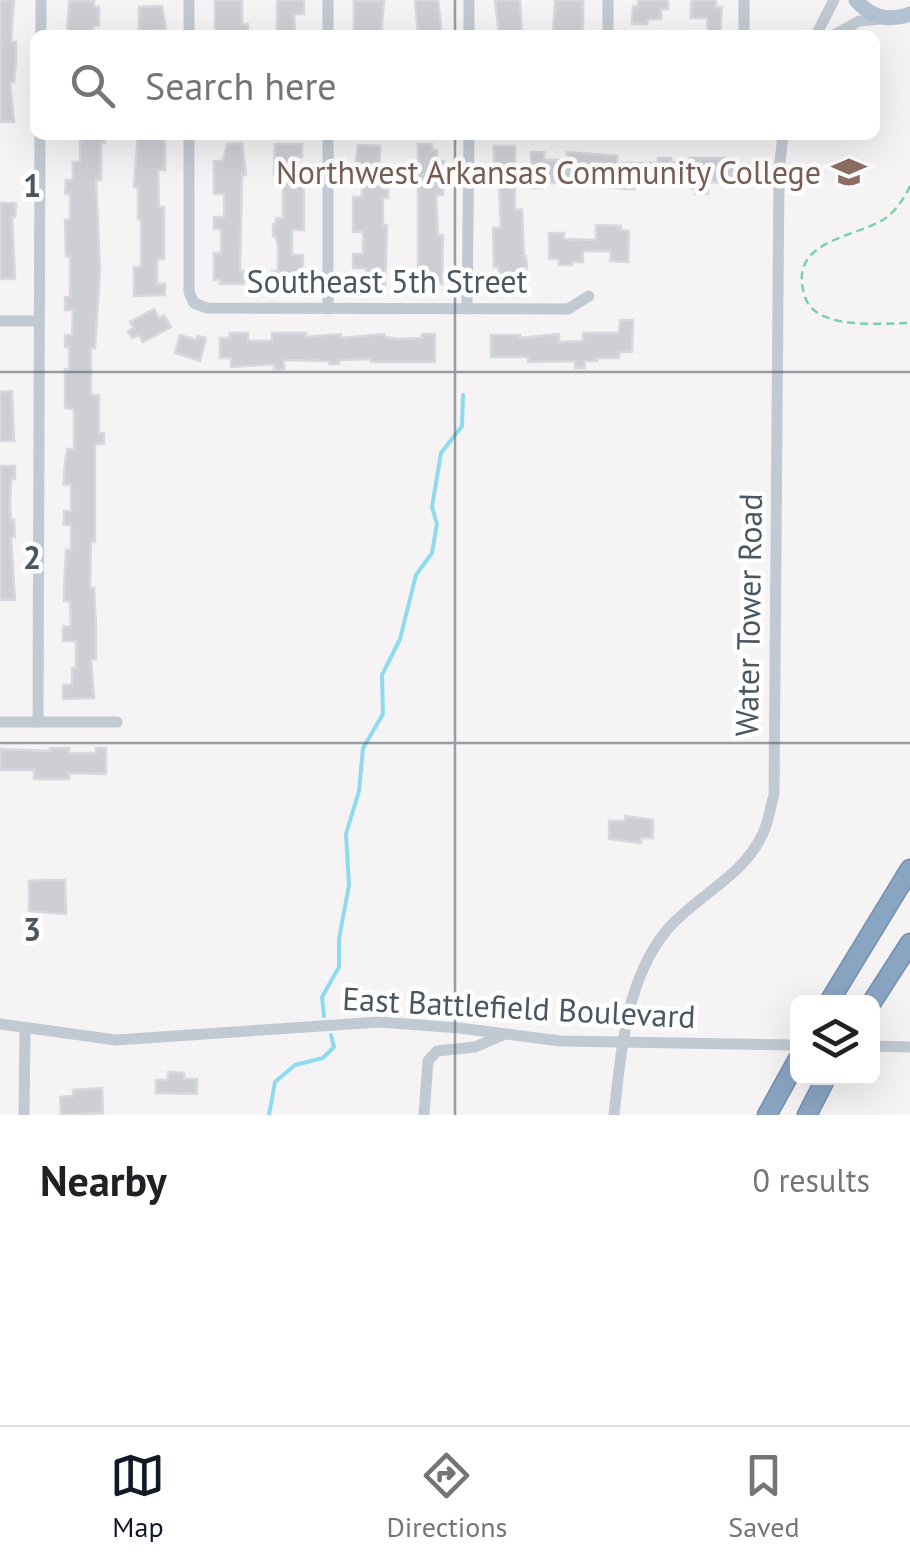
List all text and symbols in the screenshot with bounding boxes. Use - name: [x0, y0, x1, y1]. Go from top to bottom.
- search box: [30, 30, 880, 140]
- icon: search: [65, 58, 120, 113]
- text: Search here: [145, 61, 337, 110]
- place label: Northwest Arkansas Community College: [276, 151, 821, 193]
- school or university icon: Northwest Arkansas Community College: [830, 153, 868, 191]
- text: 1: [23, 164, 41, 206]
- street label: Southeast 5th Street: [247, 260, 528, 302]
- street label: Water Tower Road: [725, 493, 771, 737]
- text: 2: [23, 536, 41, 578]
- text: 3: [23, 908, 41, 950]
- street label: East Battlefield Boulevard: [341, 977, 697, 1037]
- map controls: [790, 995, 880, 1085]
- button: layers: [790, 995, 880, 1085]
- text: Nearby: [40, 1153, 167, 1208]
- text: 0 results: [752, 1159, 870, 1201]
- tab: Map: [110, 1448, 165, 1545]
- tab: Directions: [386, 1448, 507, 1545]
- tab: Saved: [728, 1448, 800, 1545]

